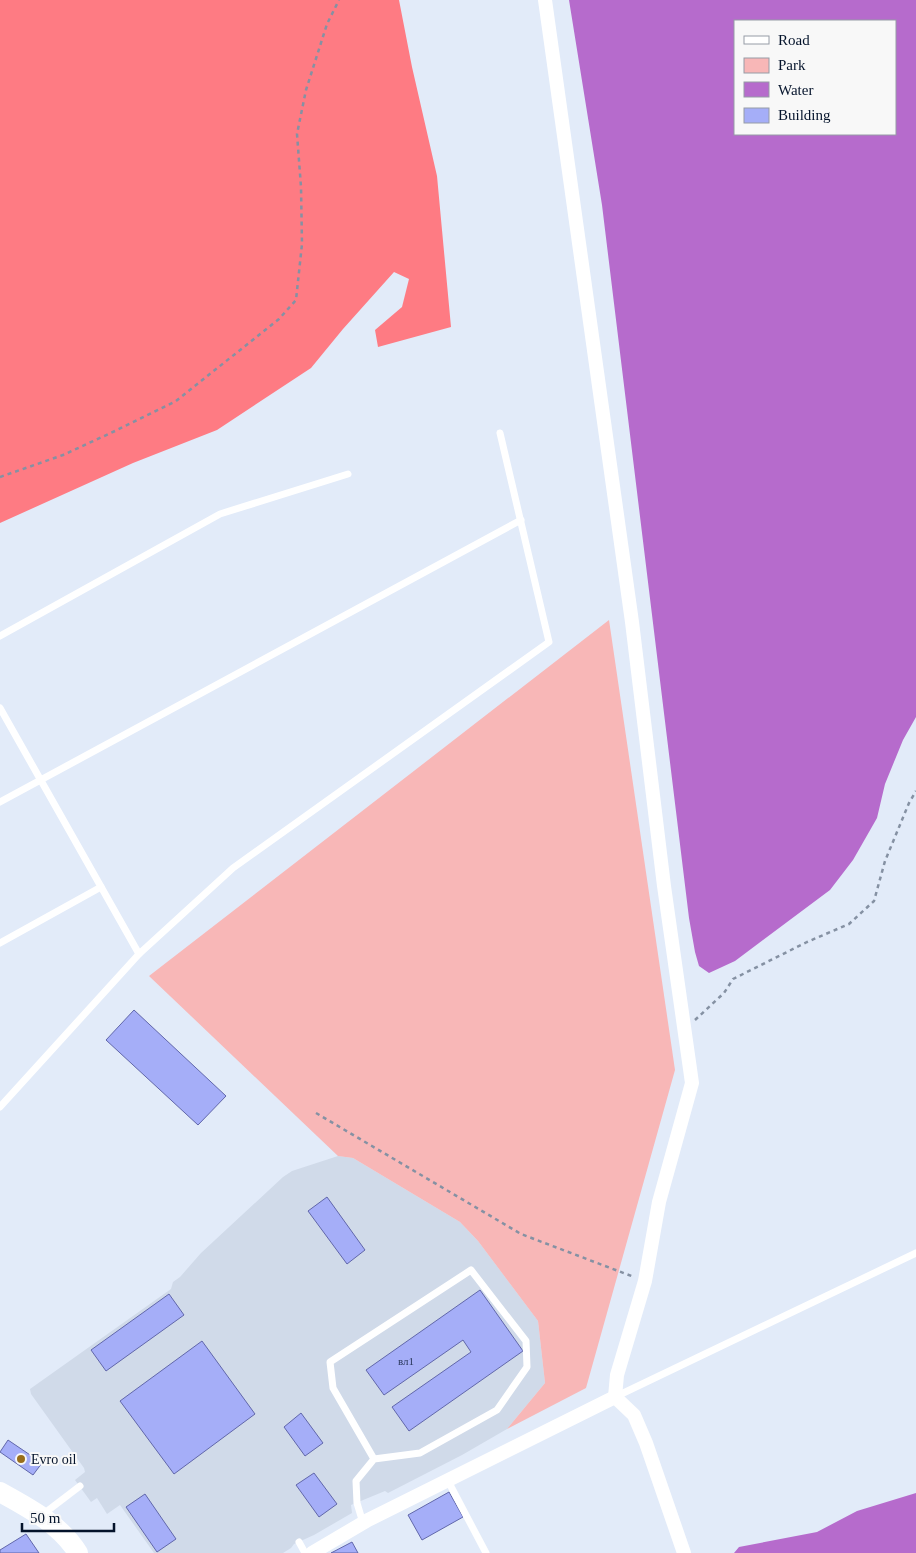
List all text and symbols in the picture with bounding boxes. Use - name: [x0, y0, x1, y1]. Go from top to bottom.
- legend: [734, 20, 896, 135]
- text: Road: [778, 32, 810, 48]
- text: Park: [778, 57, 806, 73]
- text: Water: [778, 82, 813, 98]
- text: Building: [778, 107, 831, 123]
- house number: вл1: [398, 1355, 414, 1367]
- place label: Evro oil: [31, 1452, 77, 1467]
- marker: Evro oil: [15, 1453, 27, 1465]
- scale bar: [22, 1500, 115, 1532]
- text: 50 m: [30, 1510, 61, 1526]

